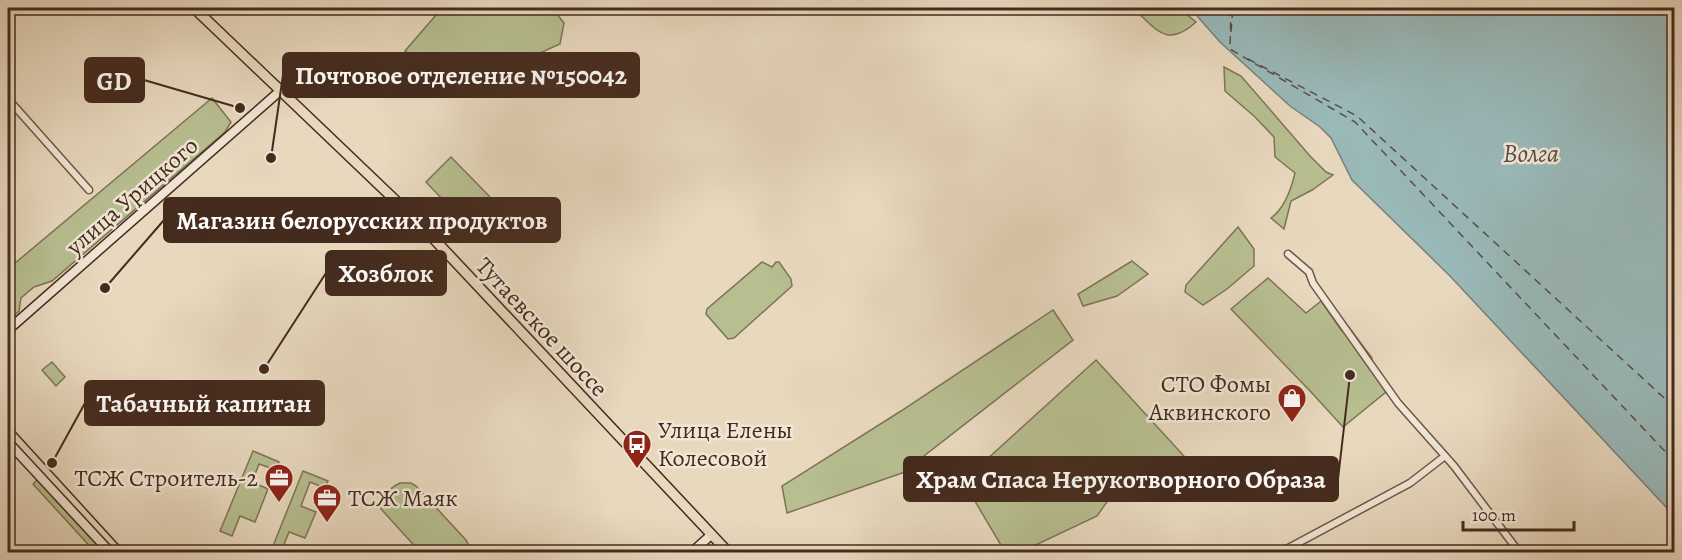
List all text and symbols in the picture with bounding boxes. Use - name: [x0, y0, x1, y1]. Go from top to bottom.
- callout: Почтовое отделение №150042: [283, 53, 639, 97]
- callout: GD: [85, 58, 144, 102]
- text: Почтовое отделение №150042: [295, 58, 627, 93]
- text: GD: [96, 64, 132, 99]
- street label: улица Урицкого: [58, 130, 205, 263]
- water label: Волга: [1503, 136, 1559, 171]
- callout: Магазин белорусских продуктов: [164, 198, 560, 242]
- text: Магазин белорусских продуктов: [176, 203, 548, 238]
- street label: Тутаевское шоссе: [469, 250, 615, 404]
- callout: Хозблок: [326, 251, 446, 295]
- text: Хозблок: [338, 256, 434, 291]
- place label: СТО Фомы Аквинского: [1148, 368, 1271, 428]
- callout: Табачный капитан: [85, 381, 324, 425]
- shop icon: СТО Фомы Аквинского: [1276, 382, 1308, 424]
- text: Табачный капитан: [97, 386, 311, 421]
- place label: Улица Елены Колесовой: [658, 414, 793, 474]
- bus stop icon: Улица Елены Колесовой: [621, 428, 653, 470]
- callout: Храм Спаса Нерукотворного Образа: [904, 457, 1338, 501]
- place label: ТСЖ Строитель-2: [74, 462, 258, 494]
- office icon: ТСЖ Строитель-2: [263, 462, 295, 504]
- text: Храм Спаса Нерукотворного Образа: [916, 462, 1327, 497]
- office icon: ТСЖ Маяк: [311, 482, 343, 524]
- place label: ТСЖ Маяк: [348, 482, 458, 514]
- scale bar: [1463, 494, 1574, 532]
- text: 100 m: [1472, 503, 1516, 527]

